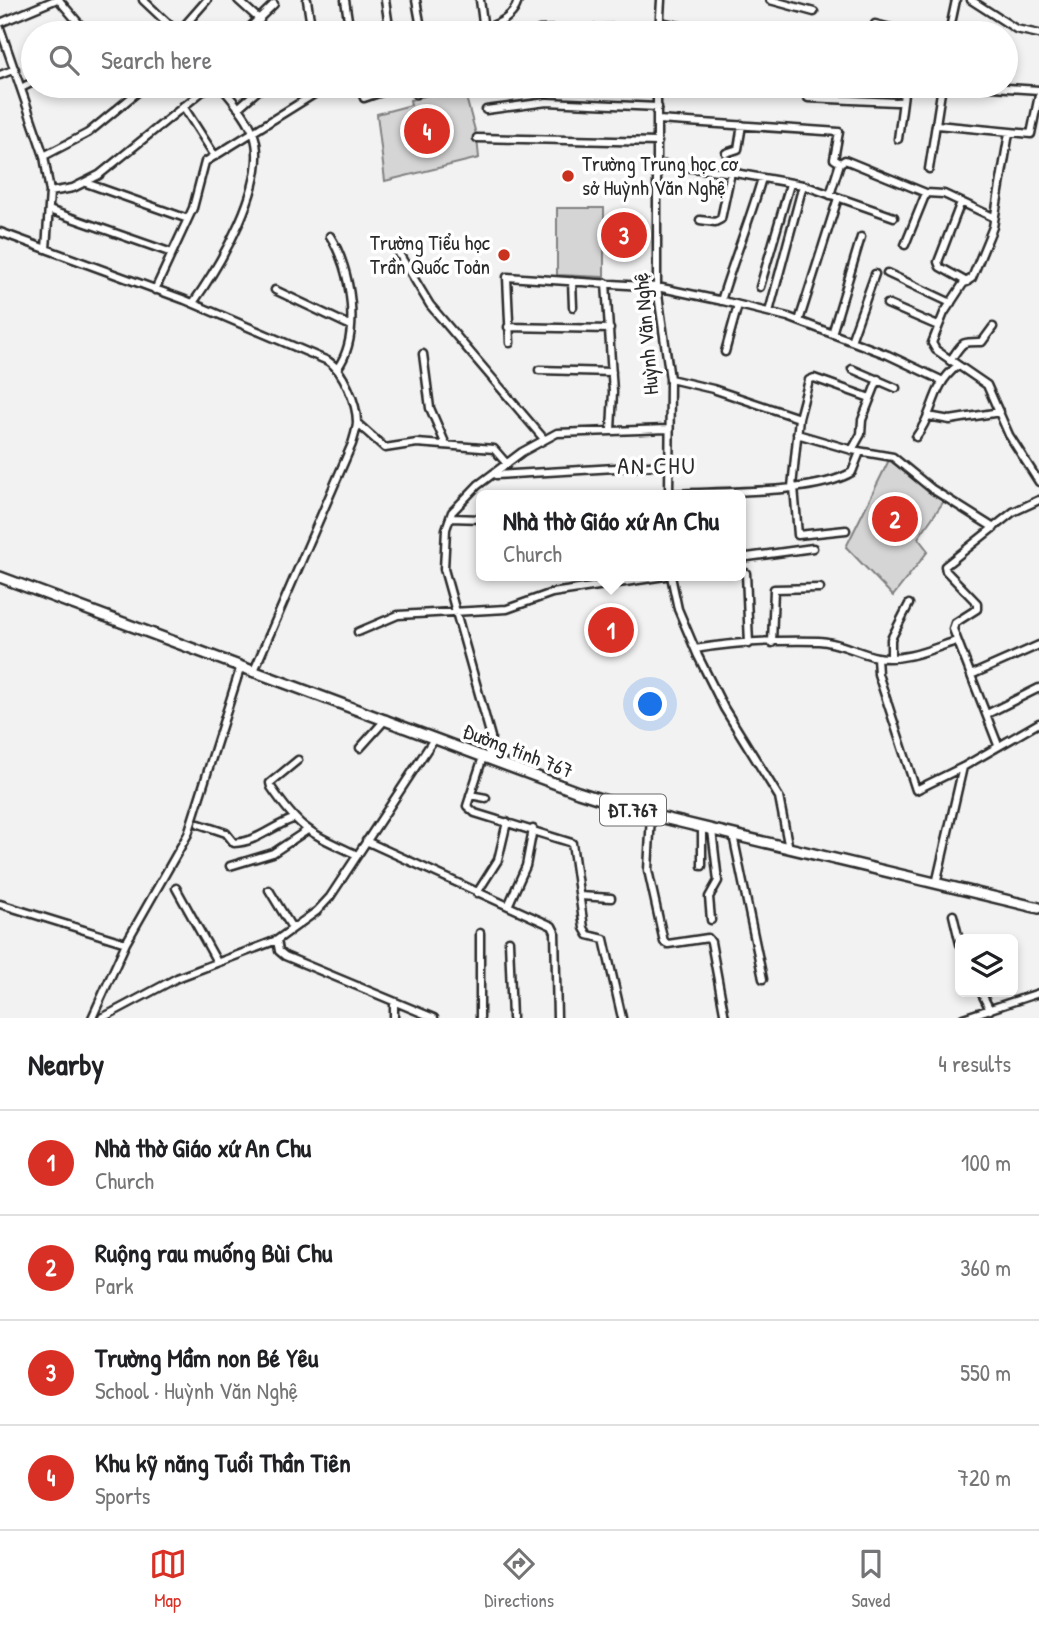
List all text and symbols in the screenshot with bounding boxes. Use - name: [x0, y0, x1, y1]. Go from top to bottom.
- search box: [21, 21, 1018, 98]
- icon: search: [45, 41, 83, 79]
- text: Search here: [101, 42, 212, 77]
- pin: 4: [404, 105, 450, 157]
- place label: Trường Trung học cơ sở Huỳnh Văn Nghệ: [582, 149, 739, 202]
- marker: Trường Trung học cơ sở Huỳnh Văn Nghệ: [560, 168, 576, 184]
- pin: 3: [601, 209, 647, 261]
- place label: Trường Tiểu học Trần Quốc Toản: [370, 228, 491, 281]
- marker: Trường Tiểu học Trần Quốc Toản: [496, 247, 512, 263]
- street label: Huỳnh Văn Nghệ: [626, 272, 665, 396]
- district label: AN CHU: [617, 449, 697, 481]
- popup: [476, 490, 746, 581]
- pin: 2: [872, 493, 918, 545]
- text: Nhà thờ Giáo xứ An Chu: [503, 503, 719, 538]
- text: Church: [503, 538, 562, 569]
- pin: 1: [588, 604, 634, 656]
- your location: [633, 687, 667, 721]
- street label: Đường tỉnh 767: [459, 716, 578, 785]
- road number: ĐT.767: [600, 794, 666, 825]
- map controls: [955, 934, 1018, 997]
- button: layers: [955, 934, 1018, 997]
- text: Nearby: [28, 1044, 104, 1084]
- text: 4 results: [938, 1048, 1011, 1079]
- text: Nhà thờ Giáo xứ An Chu: [95, 1130, 311, 1165]
- text: 1: [47, 1147, 55, 1178]
- text: 100 m: [961, 1147, 1011, 1178]
- text: Church: [95, 1165, 154, 1196]
- text: Ruộng rau muống Bùi Chu: [95, 1235, 332, 1270]
- text: 2: [46, 1252, 56, 1283]
- text: 360 m: [960, 1252, 1011, 1283]
- text: Park: [95, 1270, 133, 1301]
- text: Trường Mầm non Bé Yêu: [95, 1340, 318, 1375]
- text: 3: [46, 1357, 56, 1388]
- text: 550 m: [960, 1357, 1011, 1388]
- text: School · Huỳnh Văn Nghệ: [95, 1375, 298, 1406]
- text: Khu kỹ năng Tuổi Thần Tiên: [95, 1445, 351, 1480]
- text: 4: [47, 1462, 55, 1493]
- text: 720 m: [958, 1462, 1011, 1493]
- text: Sports: [95, 1480, 150, 1511]
- tab: Map: [149, 1545, 187, 1613]
- tab: Directions: [484, 1545, 554, 1613]
- tab: Saved: [852, 1545, 890, 1613]

